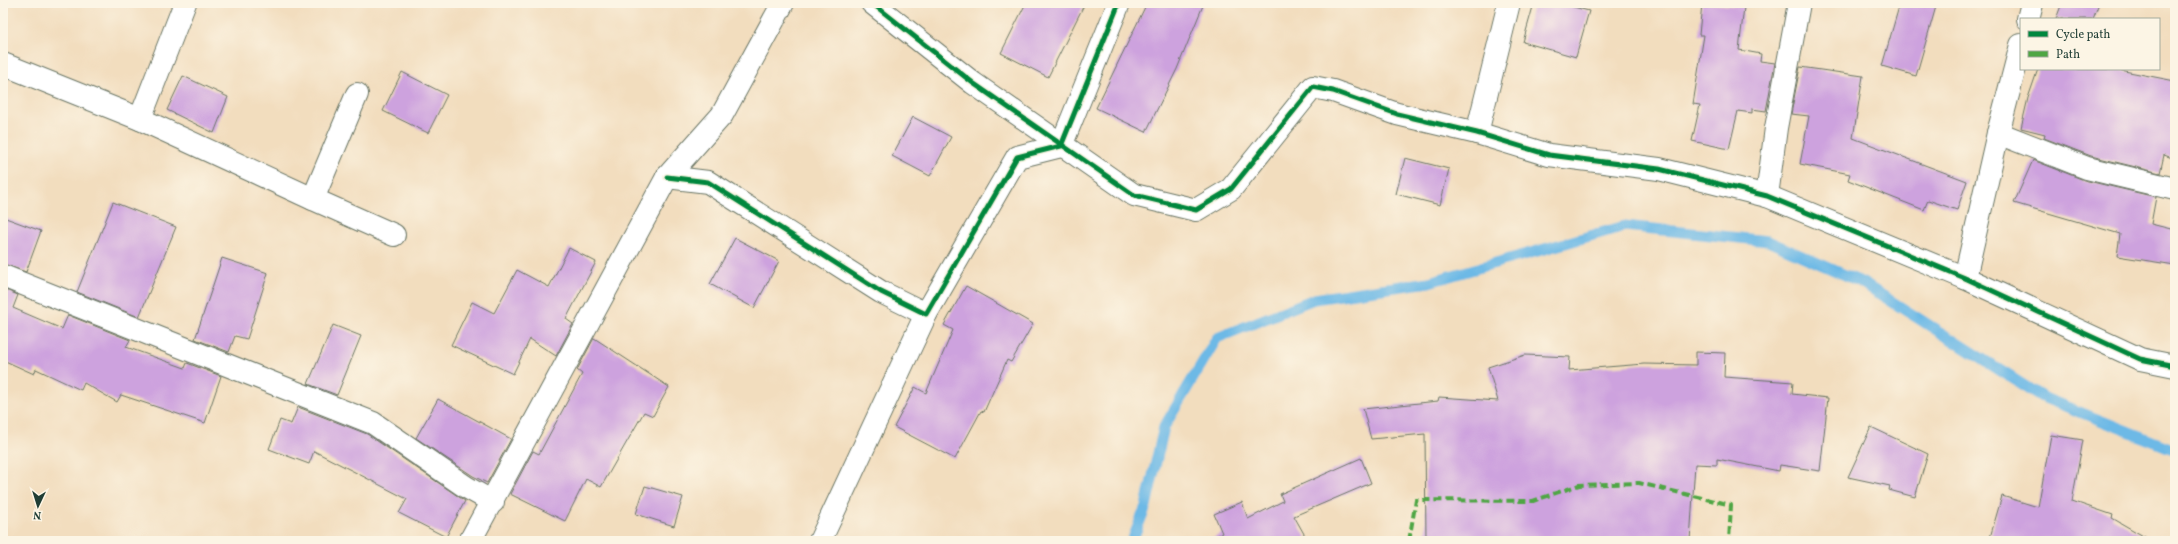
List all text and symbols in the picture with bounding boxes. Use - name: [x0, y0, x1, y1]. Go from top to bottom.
- legend: [2020, 18, 2160, 70]
- text: Cycle path: [2056, 27, 2111, 43]
- text: Path: [2056, 47, 2080, 63]
- north arrow: [18, 486, 58, 526]
- text: N: [33, 507, 42, 522]

